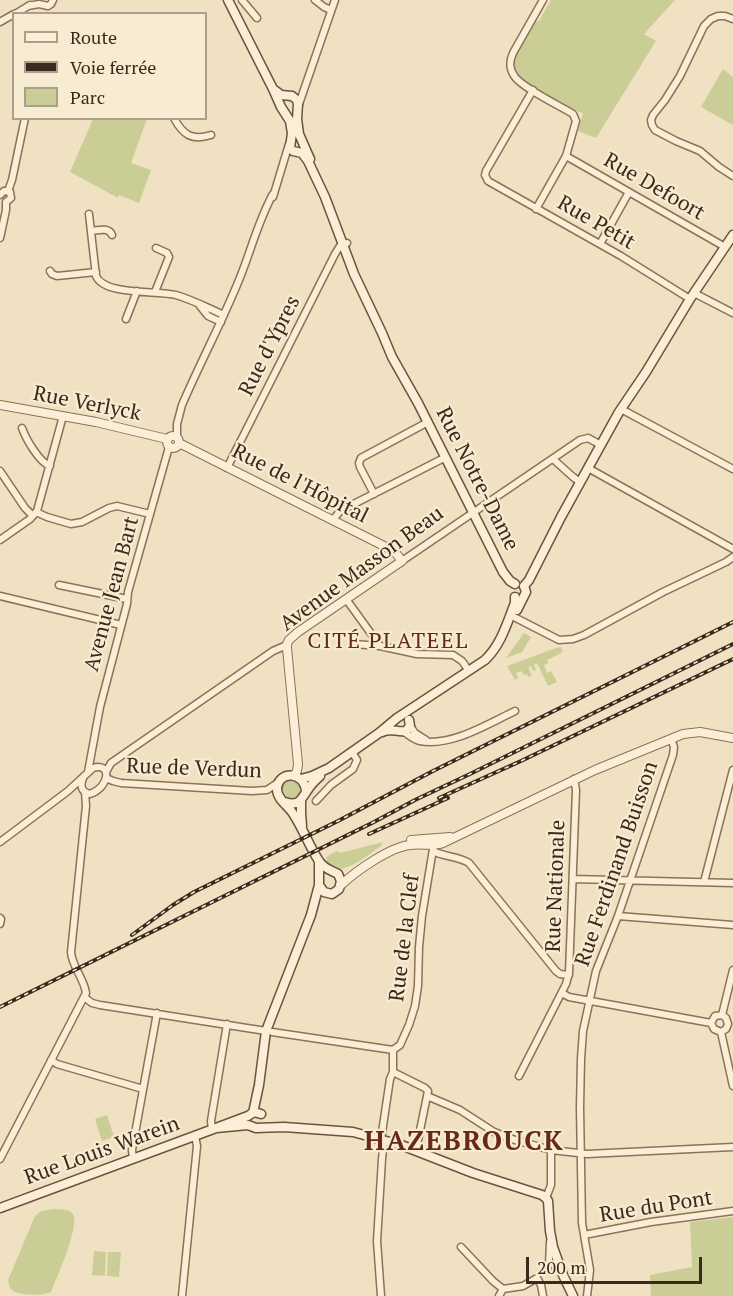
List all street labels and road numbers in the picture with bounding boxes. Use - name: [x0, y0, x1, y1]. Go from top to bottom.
- street label: Rue Defoort: [599, 148, 709, 226]
- street label: Rue Petit: [553, 191, 639, 255]
- street label: Rue d'Ypres: [234, 292, 306, 400]
- street label: Rue Verlyck: [31, 381, 143, 427]
- street label: Rue Notre-Dame: [430, 403, 524, 555]
- street label: Rue de l'Hôpital: [228, 439, 372, 529]
- street label: Avenue Masson Beau: [275, 501, 449, 637]
- street label: Avenue Jean Bart: [79, 514, 145, 674]
- street label: Rue de Verdun: [126, 754, 262, 784]
- street label: Rue Ferdinand Buisson: [570, 758, 664, 970]
- street label: Rue Nationale: [541, 819, 571, 953]
- street label: Rue de la Clef: [385, 873, 425, 1003]
- street label: Rue Louis Warein: [21, 1111, 183, 1191]
- street label: Rue du Pont: [598, 1186, 714, 1228]

